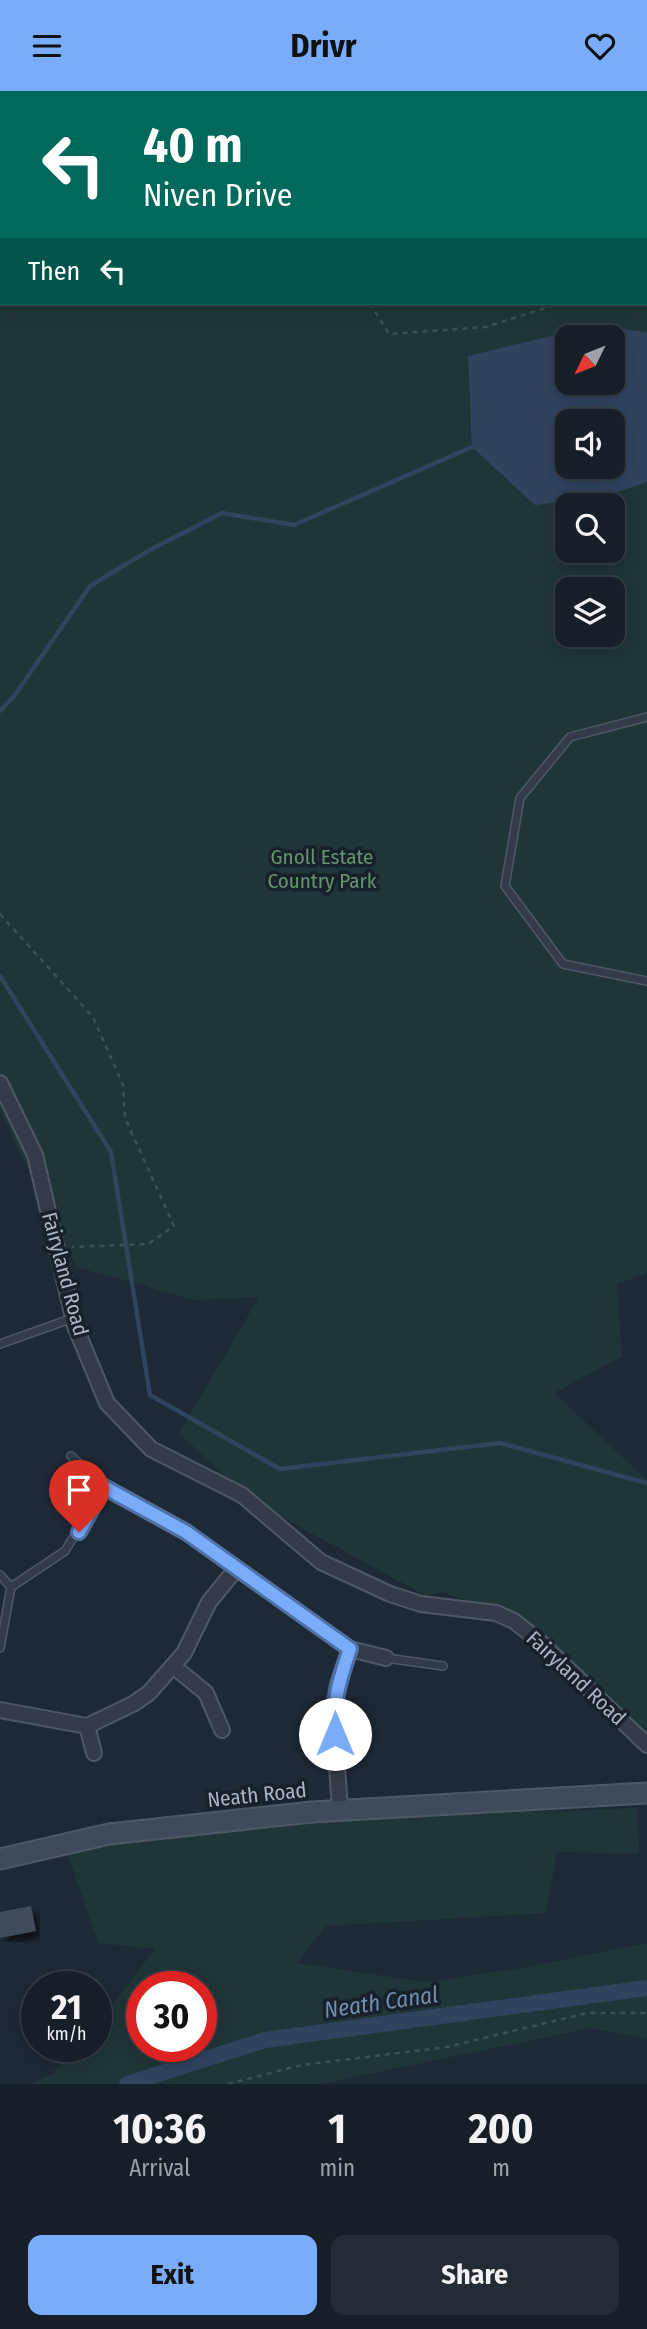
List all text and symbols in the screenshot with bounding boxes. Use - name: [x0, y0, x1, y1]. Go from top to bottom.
- icon: menu: [28, 27, 66, 65]
- text: Drivr: [291, 27, 356, 65]
- icon: heart: [581, 27, 619, 65]
- text: 40 m: [143, 116, 243, 175]
- icon: left: [28, 119, 119, 210]
- text: Niven Drive: [143, 176, 293, 214]
- icon: left: [94, 252, 132, 290]
- text: Then: [28, 256, 80, 287]
- north arrow: [555, 325, 625, 395]
- map controls: [555, 325, 625, 647]
- button: sound: [555, 409, 625, 479]
- button: search: [555, 493, 625, 563]
- button: layers: [555, 577, 625, 647]
- park label: Gnoll Estate Country Park: [267, 844, 377, 894]
- street label: Fairyland Road: [36, 1209, 94, 1339]
- pin: [49, 1460, 109, 1532]
- icon: arrive: [60, 1471, 98, 1509]
- street label: Fairyland Road: [521, 1625, 631, 1731]
- position arrow: [298, 1697, 372, 1771]
- street label: Neath Road: [206, 1777, 308, 1813]
- speed limit sign: 30: [126, 1971, 217, 2062]
- water label: Neath Canal: [322, 1980, 440, 2024]
- text: 21: [51, 1986, 82, 2028]
- text: km/h: [46, 2023, 87, 2045]
- text: 10:36: [113, 2104, 206, 2154]
- text: 1: [328, 2104, 346, 2154]
- text: 200: [468, 2104, 534, 2154]
- text: Arrival: [129, 2154, 190, 2182]
- text: min: [319, 2154, 355, 2182]
- text: m: [492, 2154, 510, 2182]
- button: Exit: [28, 2235, 317, 2315]
- button: Share: [331, 2235, 619, 2315]

